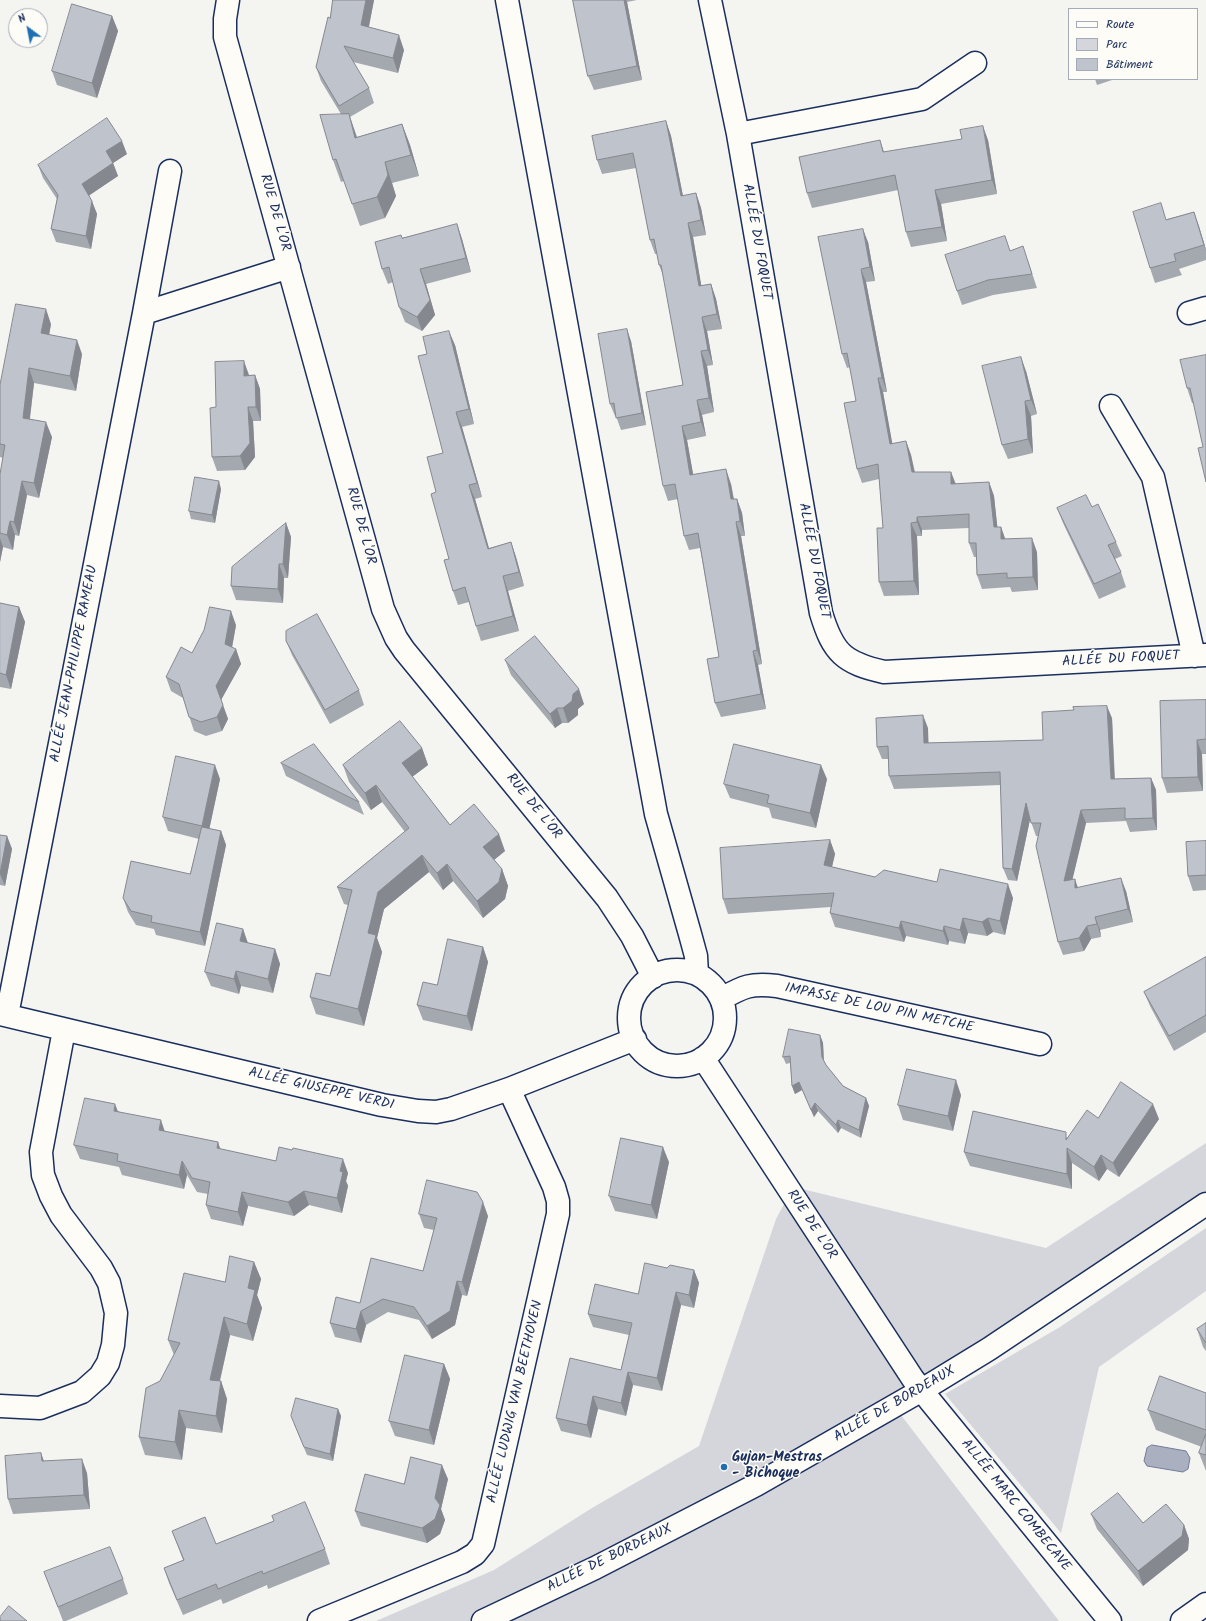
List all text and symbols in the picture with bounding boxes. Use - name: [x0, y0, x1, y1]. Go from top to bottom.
- north arrow: [8, 8, 48, 48]
- legend: [1068, 8, 1198, 80]
- text: N: [14, 9, 30, 28]
- text: Route: [1106, 15, 1134, 34]
- text: Parc: [1106, 35, 1127, 54]
- text: Bâtiment: [1106, 55, 1153, 74]
- street label: RUE DE L'OR: [255, 172, 293, 254]
- street label: ALLÉE DU FOQUET: [738, 183, 774, 301]
- street label: RUE DE L'OR: [342, 485, 378, 567]
- street label: ALLÉE DU FOQUET: [794, 502, 832, 620]
- street label: ALLÉE JEAN-PHILIPPE RAMEAU: [48, 564, 102, 764]
- street label: ALLÉE DU FOQUET: [1062, 649, 1180, 671]
- street label: RUE DE L'OR: [501, 771, 565, 843]
- street label: IMPASSE DE LOU PIN METCHE: [783, 981, 975, 1037]
- street label: ALLÉE GIUSEPPE VERDI: [247, 1065, 395, 1115]
- street label: RUE DE L'OR: [782, 1187, 840, 1263]
- street label: ALLÉE LUDWIG VAN BEETHOVEN: [485, 1299, 547, 1505]
- street label: ALLÉE DE BORDEAUX: [831, 1363, 959, 1447]
- street label: ALLÉE MARC COMBECAVE: [956, 1437, 1074, 1575]
- place label: Gujan-Mestras - Bichoque: [732, 1451, 822, 1484]
- marker: Gujan-Mestras - Bichoque: [719, 1462, 729, 1472]
- street label: ALLÉE DE BORDEAUX: [545, 1521, 675, 1597]

